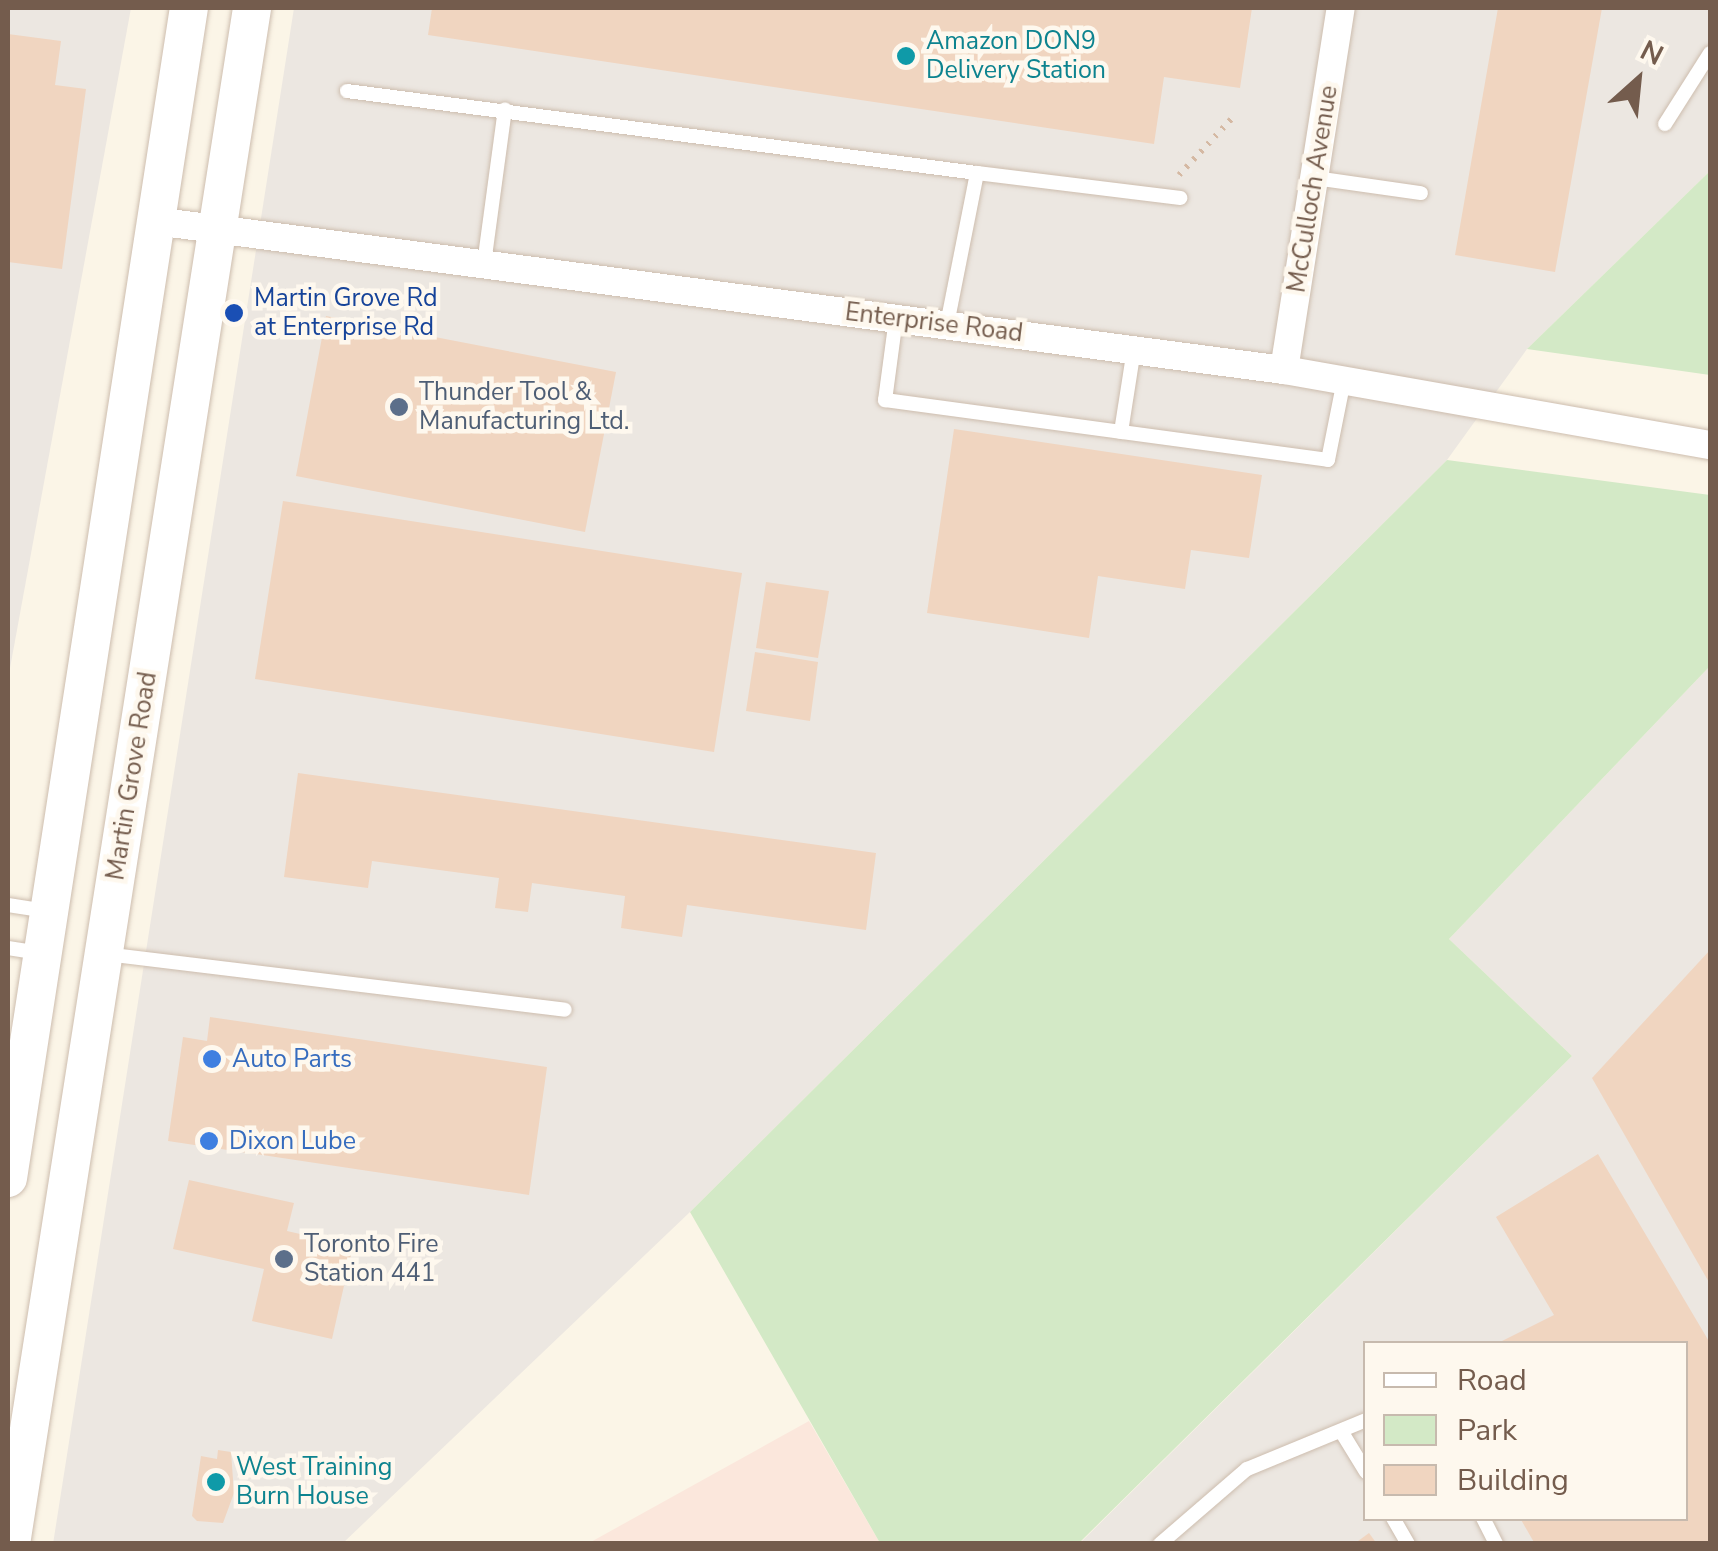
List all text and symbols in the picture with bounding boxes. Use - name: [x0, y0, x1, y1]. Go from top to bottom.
- place label: Amazon DON9 Delivery Station: [926, 27, 1106, 86]
- north arrow: [1588, 30, 1688, 130]
- text: N: [1634, 32, 1670, 75]
- marker: Amazon DON9 Delivery Station: [895, 45, 917, 67]
- street label: McCulloch Avenue: [1282, 83, 1344, 295]
- place label: Martin Grove Rd at Enterprise Rd: [254, 284, 437, 343]
- street label: Enterprise Road: [843, 297, 1025, 349]
- marker: Martin Grove Rd at Enterprise Rd: [223, 302, 245, 324]
- place label: Thunder Tool & Manufacturing Ltd.: [419, 378, 630, 437]
- marker: Thunder Tool & Manufacturing Ltd.: [388, 396, 410, 418]
- street label: Martin Grove Road: [101, 670, 163, 882]
- place label: Auto Parts: [232, 1044, 352, 1074]
- marker: Auto Parts: [201, 1048, 223, 1070]
- place label: Dixon Lube: [229, 1126, 356, 1156]
- marker: Dixon Lube: [198, 1130, 220, 1152]
- place label: Toronto Fire Station 441: [304, 1230, 438, 1289]
- marker: Toronto Fire Station 441: [273, 1248, 295, 1270]
- legend: [1363, 1341, 1688, 1521]
- text: Road: [1457, 1360, 1527, 1401]
- text: Park: [1457, 1410, 1517, 1451]
- place label: West Training Burn House: [236, 1453, 392, 1512]
- text: Building: [1457, 1460, 1569, 1501]
- marker: West Training Burn House: [205, 1471, 227, 1493]

